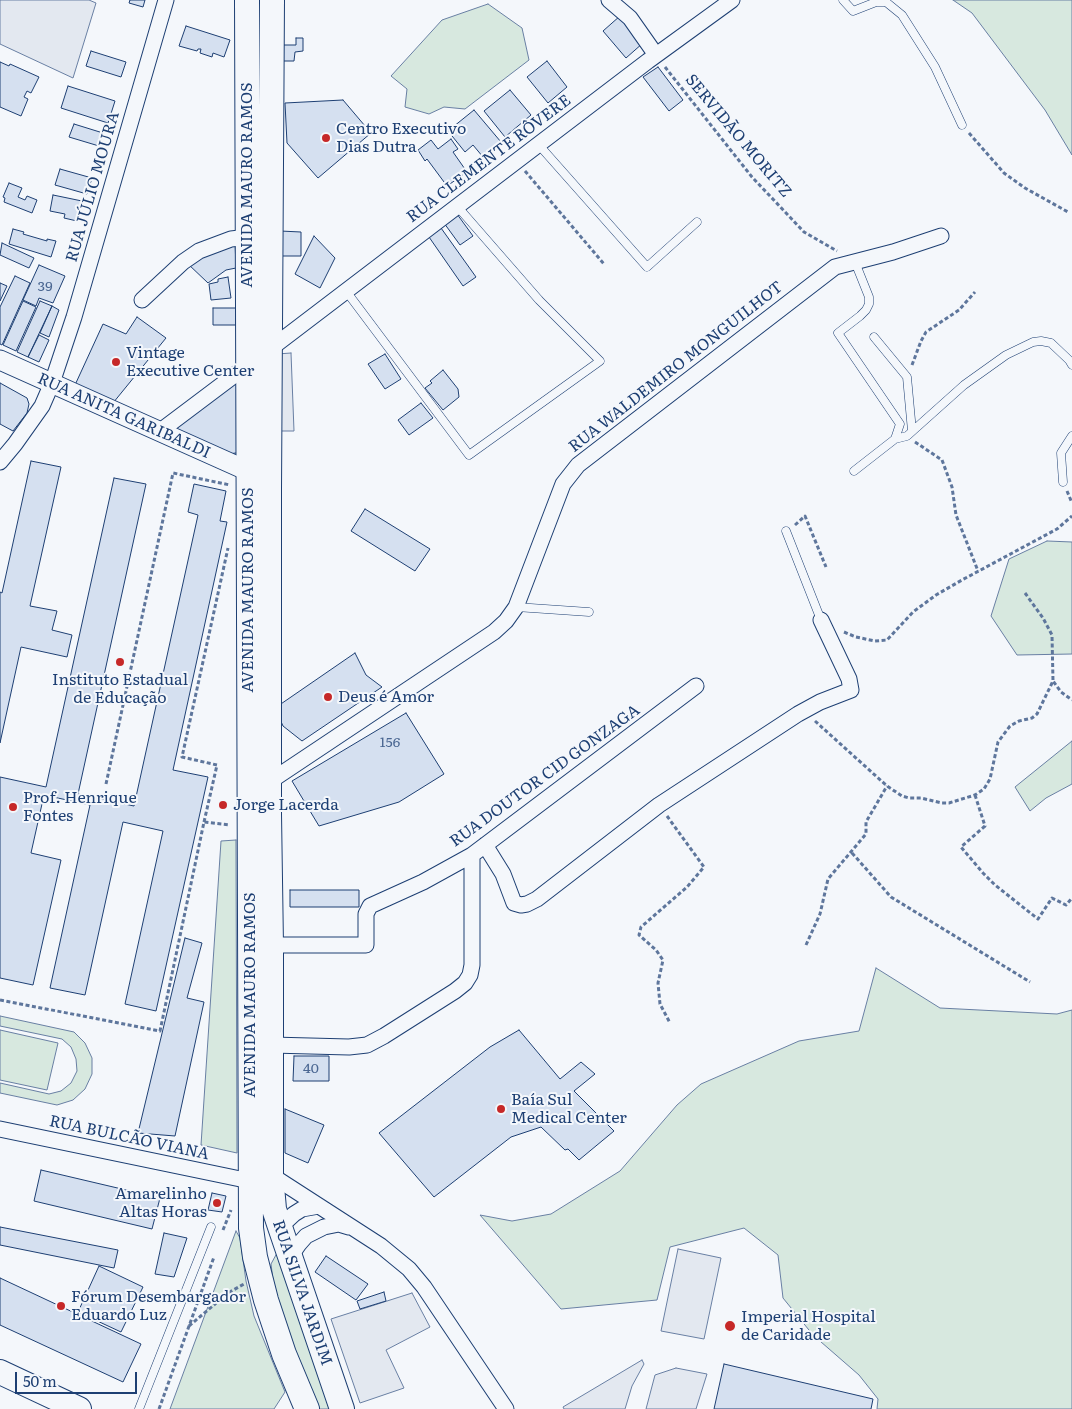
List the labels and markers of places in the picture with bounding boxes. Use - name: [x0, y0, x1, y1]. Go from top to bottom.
- place label: Centro Executivo Dias Dutra: [336, 119, 466, 157]
- marker: Centro Executivo Dias Dutra: [320, 132, 332, 144]
- place label: Vintage Executive Center: [126, 343, 254, 381]
- marker: Vintage Executive Center: [110, 356, 122, 368]
- marker: Instituto Estadual de Educação: [114, 656, 126, 668]
- place label: Instituto Estadual de Educação: [52, 670, 188, 708]
- place label: Deus é Amor: [338, 687, 434, 707]
- marker: Deus é Amor: [322, 691, 334, 703]
- place label: Prof. Henrique Fontes: [23, 788, 137, 826]
- place label: Jorge Lacerda: [233, 795, 339, 815]
- marker: Jorge Lacerda: [217, 799, 229, 811]
- marker: Prof. Henrique Fontes: [7, 801, 19, 813]
- place label: Baía Sul Medical Center: [511, 1090, 627, 1128]
- marker: Baía Sul Medical Center: [495, 1103, 507, 1115]
- place label: Amarelinho Altas Horas: [115, 1184, 207, 1222]
- marker: Amarelinho Altas Horas: [211, 1197, 223, 1209]
- place label: Fórum Desembargador Eduardo Luz: [71, 1287, 246, 1325]
- marker: Fórum Desembargador Eduardo Luz: [55, 1300, 67, 1312]
- place label: Imperial Hospital de Caridade: [741, 1307, 876, 1345]
- marker: Imperial Hospital de Caridade: [723, 1319, 737, 1333]

